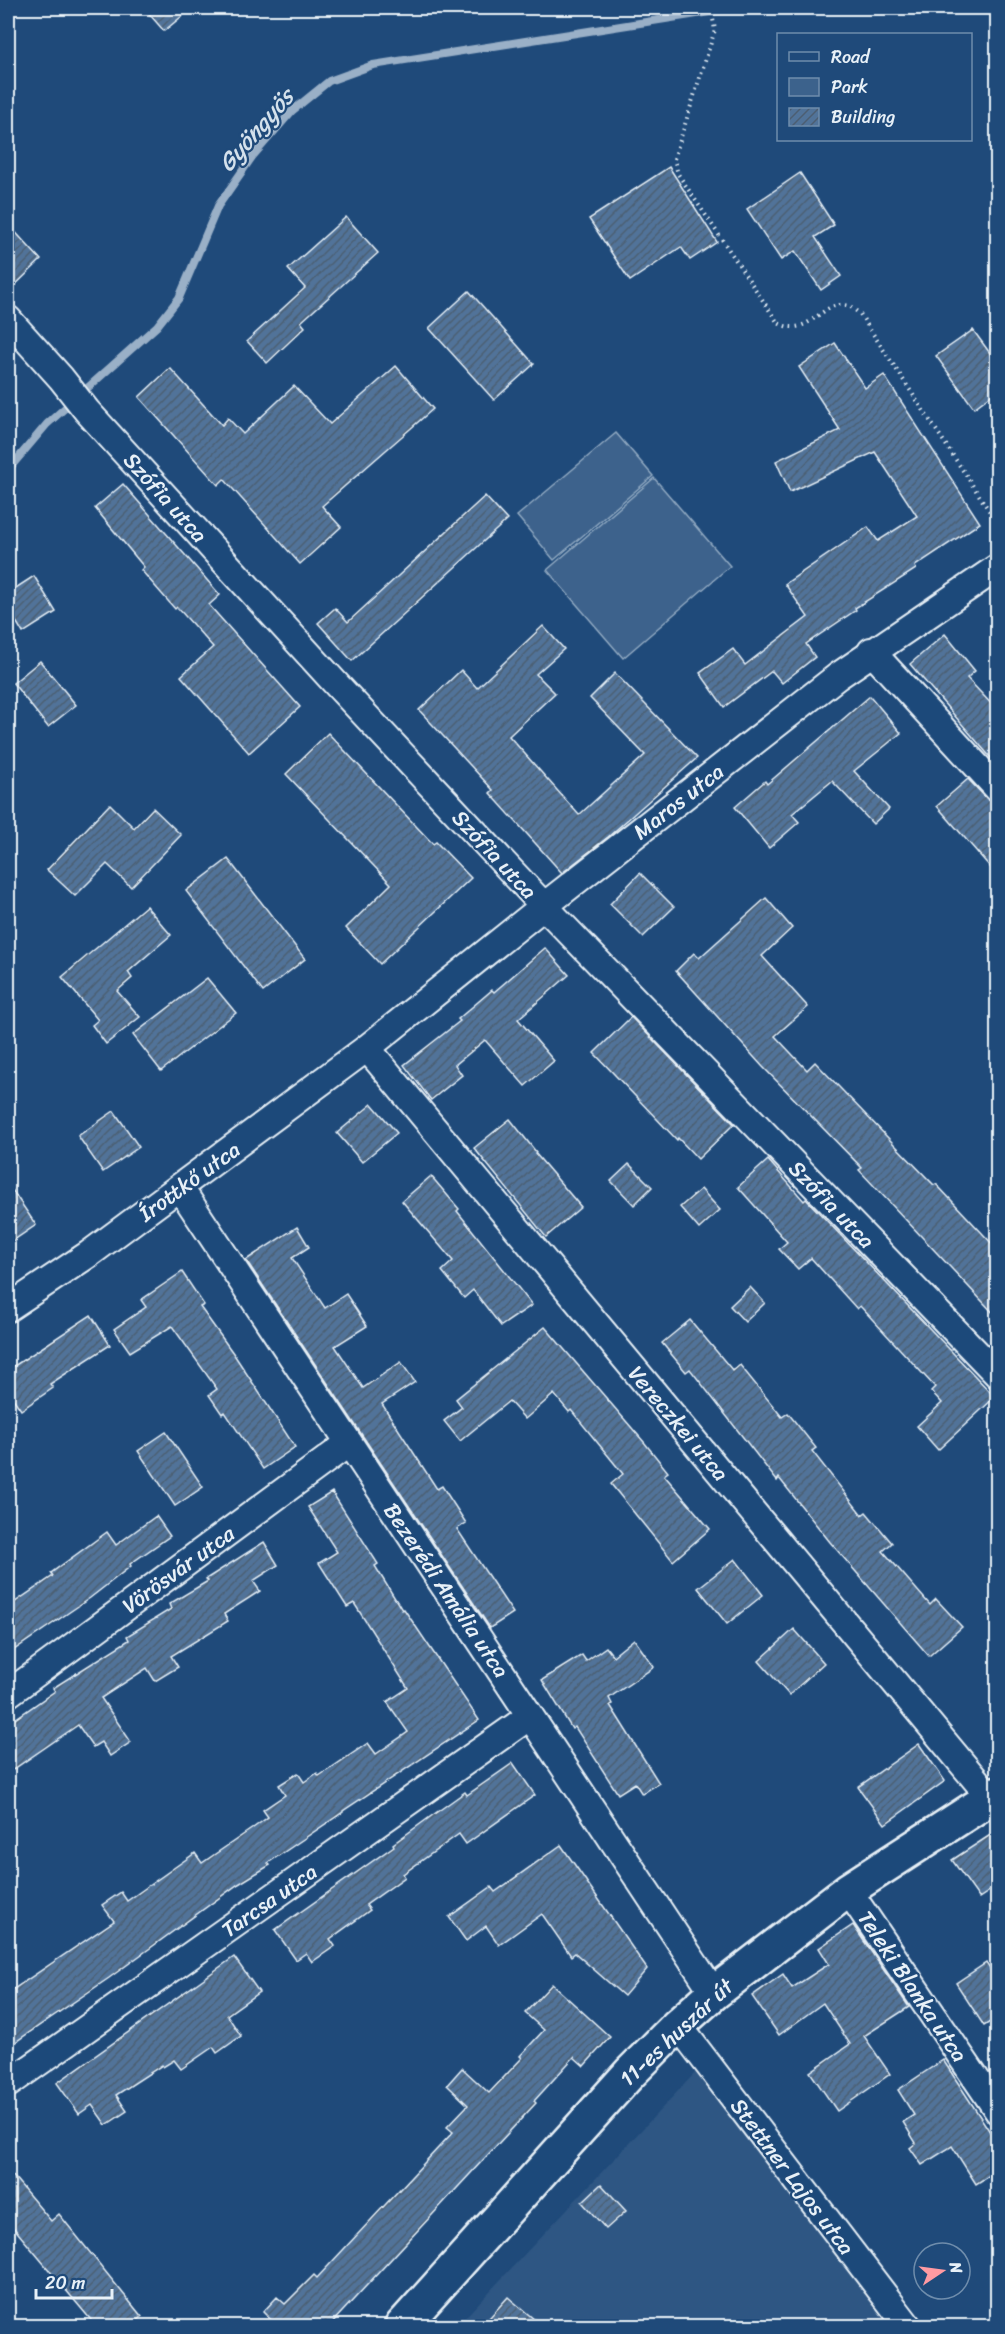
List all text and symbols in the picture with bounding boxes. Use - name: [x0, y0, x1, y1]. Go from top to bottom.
- legend: [777, 33, 972, 141]
- text: Road: [831, 41, 871, 73]
- text: Park: [831, 71, 868, 103]
- water label: Gyöngyös: [207, 76, 307, 182]
- text: Building: [831, 101, 895, 133]
- street label: Szófia utca: [114, 443, 218, 552]
- street label: Maros utca: [624, 753, 733, 850]
- street label: Szófia utca: [442, 800, 547, 909]
- street label: Írottkő utca: [129, 1131, 249, 1233]
- street label: Szófia utca: [779, 1151, 885, 1258]
- street label: Vereczkei utca: [618, 1356, 739, 1490]
- street label: Bezerédi Amália utca: [373, 1494, 520, 1686]
- street label: Vörösvár utca: [113, 1514, 244, 1624]
- street label: Tarcsa utca: [213, 1853, 326, 1948]
- street label: Teleki Blanka utca: [847, 1902, 978, 2070]
- street label: 11-es huszár út: [610, 1968, 744, 2096]
- street label: Stettner Lajos utca: [720, 2089, 865, 2263]
- north arrow: [912, 2241, 972, 2301]
- text: N: [941, 2258, 972, 2277]
- scale bar: [36, 2262, 112, 2300]
- text: 20 m: [45, 2267, 85, 2299]

